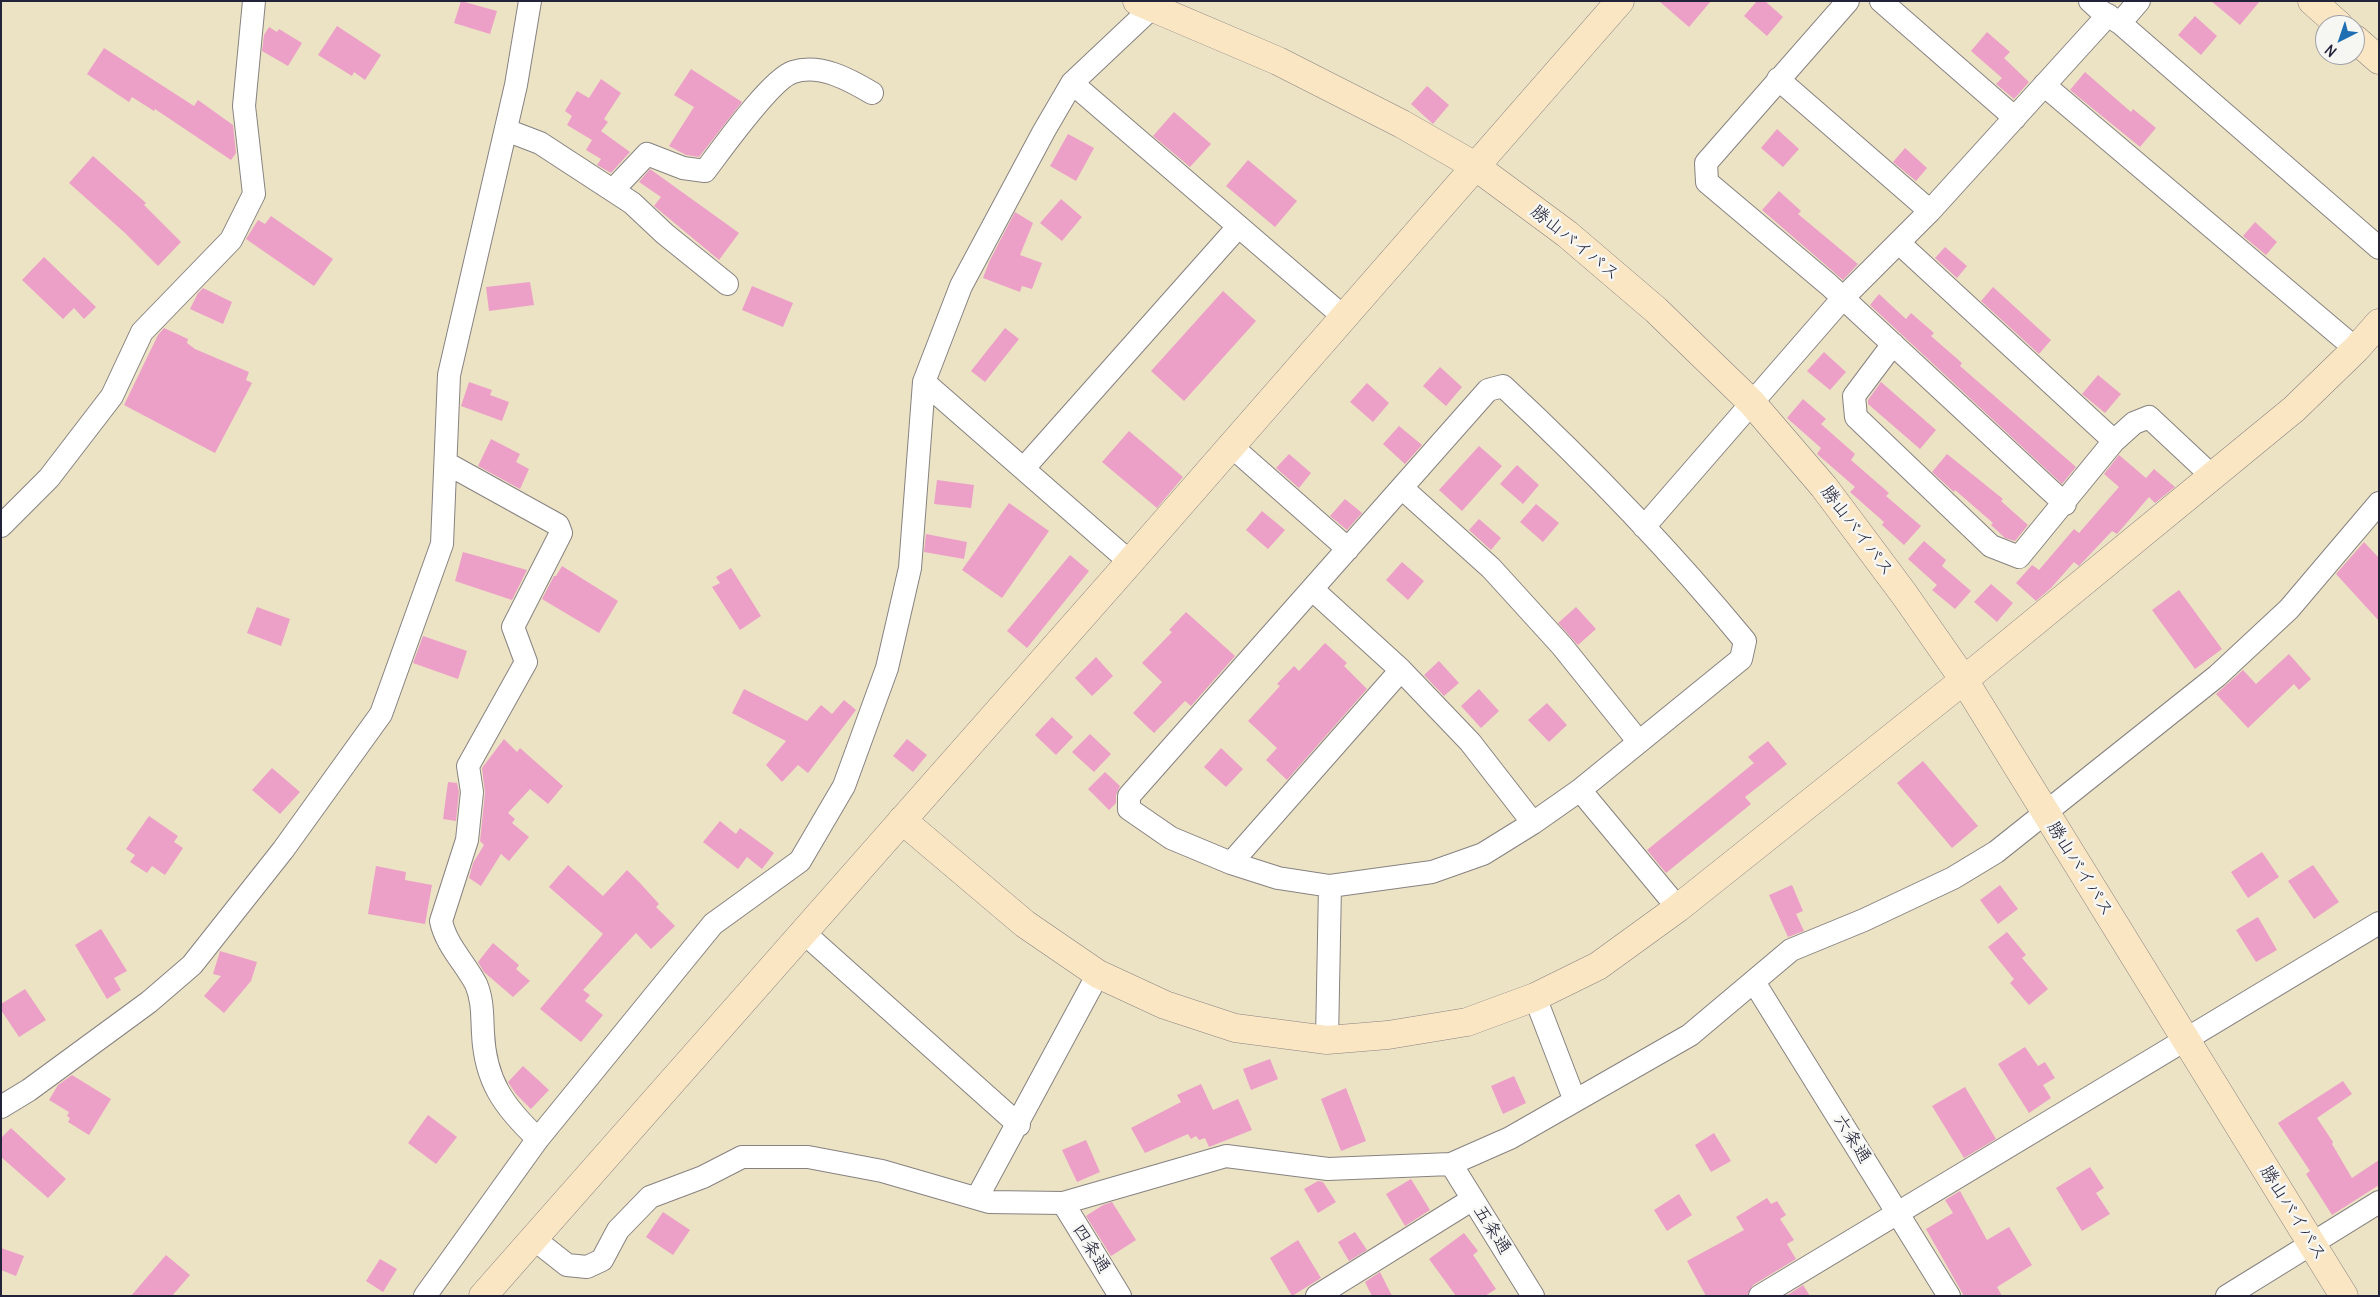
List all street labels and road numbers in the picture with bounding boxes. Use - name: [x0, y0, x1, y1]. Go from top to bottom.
- street label: 勝山バイパス: [1526, 201, 1624, 285]
- street label: 勝山バイパス: [1816, 481, 1898, 581]
- street label: 勝山バイパス: [2042, 817, 2118, 921]
- street label: 六条通: [1829, 1110, 1875, 1168]
- street label: 勝山バイパス: [2255, 1161, 2331, 1265]
- street label: 五条通: [1469, 1201, 1515, 1259]
- street label: 四条通: [1068, 1220, 1114, 1278]

